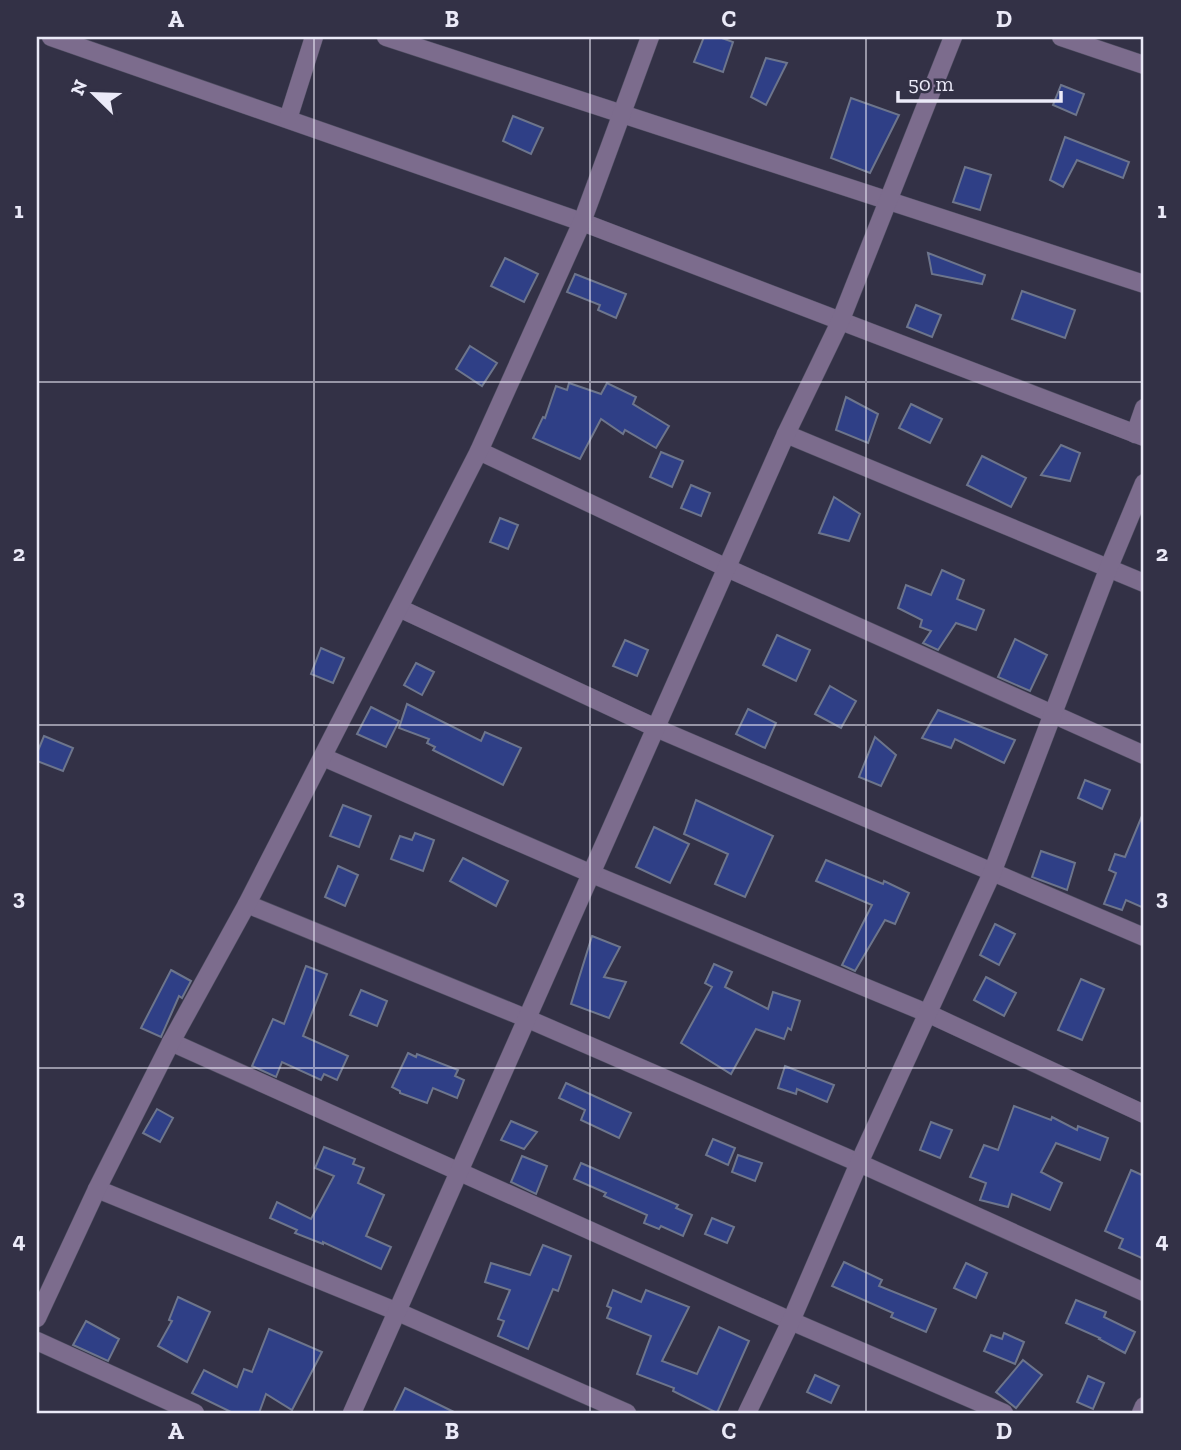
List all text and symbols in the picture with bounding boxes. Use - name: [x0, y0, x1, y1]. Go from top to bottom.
- text: A: [168, 5, 184, 33]
- text: B: [445, 5, 459, 33]
- text: C: [722, 5, 736, 33]
- text: D: [996, 5, 1012, 33]
- north arrow: [60, 60, 130, 130]
- scale bar: [898, 60, 1060, 104]
- text: 50 m: [908, 71, 954, 96]
- text: N: [65, 76, 92, 99]
- text: 1: [14, 196, 24, 224]
- text: 1: [1157, 196, 1167, 224]
- text: 2: [13, 539, 25, 567]
- text: 2: [1156, 539, 1168, 567]
- text: 3: [13, 883, 25, 911]
- text: 3: [1156, 883, 1168, 911]
- text: 4: [12, 1226, 26, 1254]
- text: 4: [1155, 1226, 1169, 1254]
- text: A: [168, 1417, 184, 1445]
- text: B: [445, 1417, 459, 1445]
- text: C: [722, 1417, 736, 1445]
- text: D: [996, 1417, 1012, 1445]

